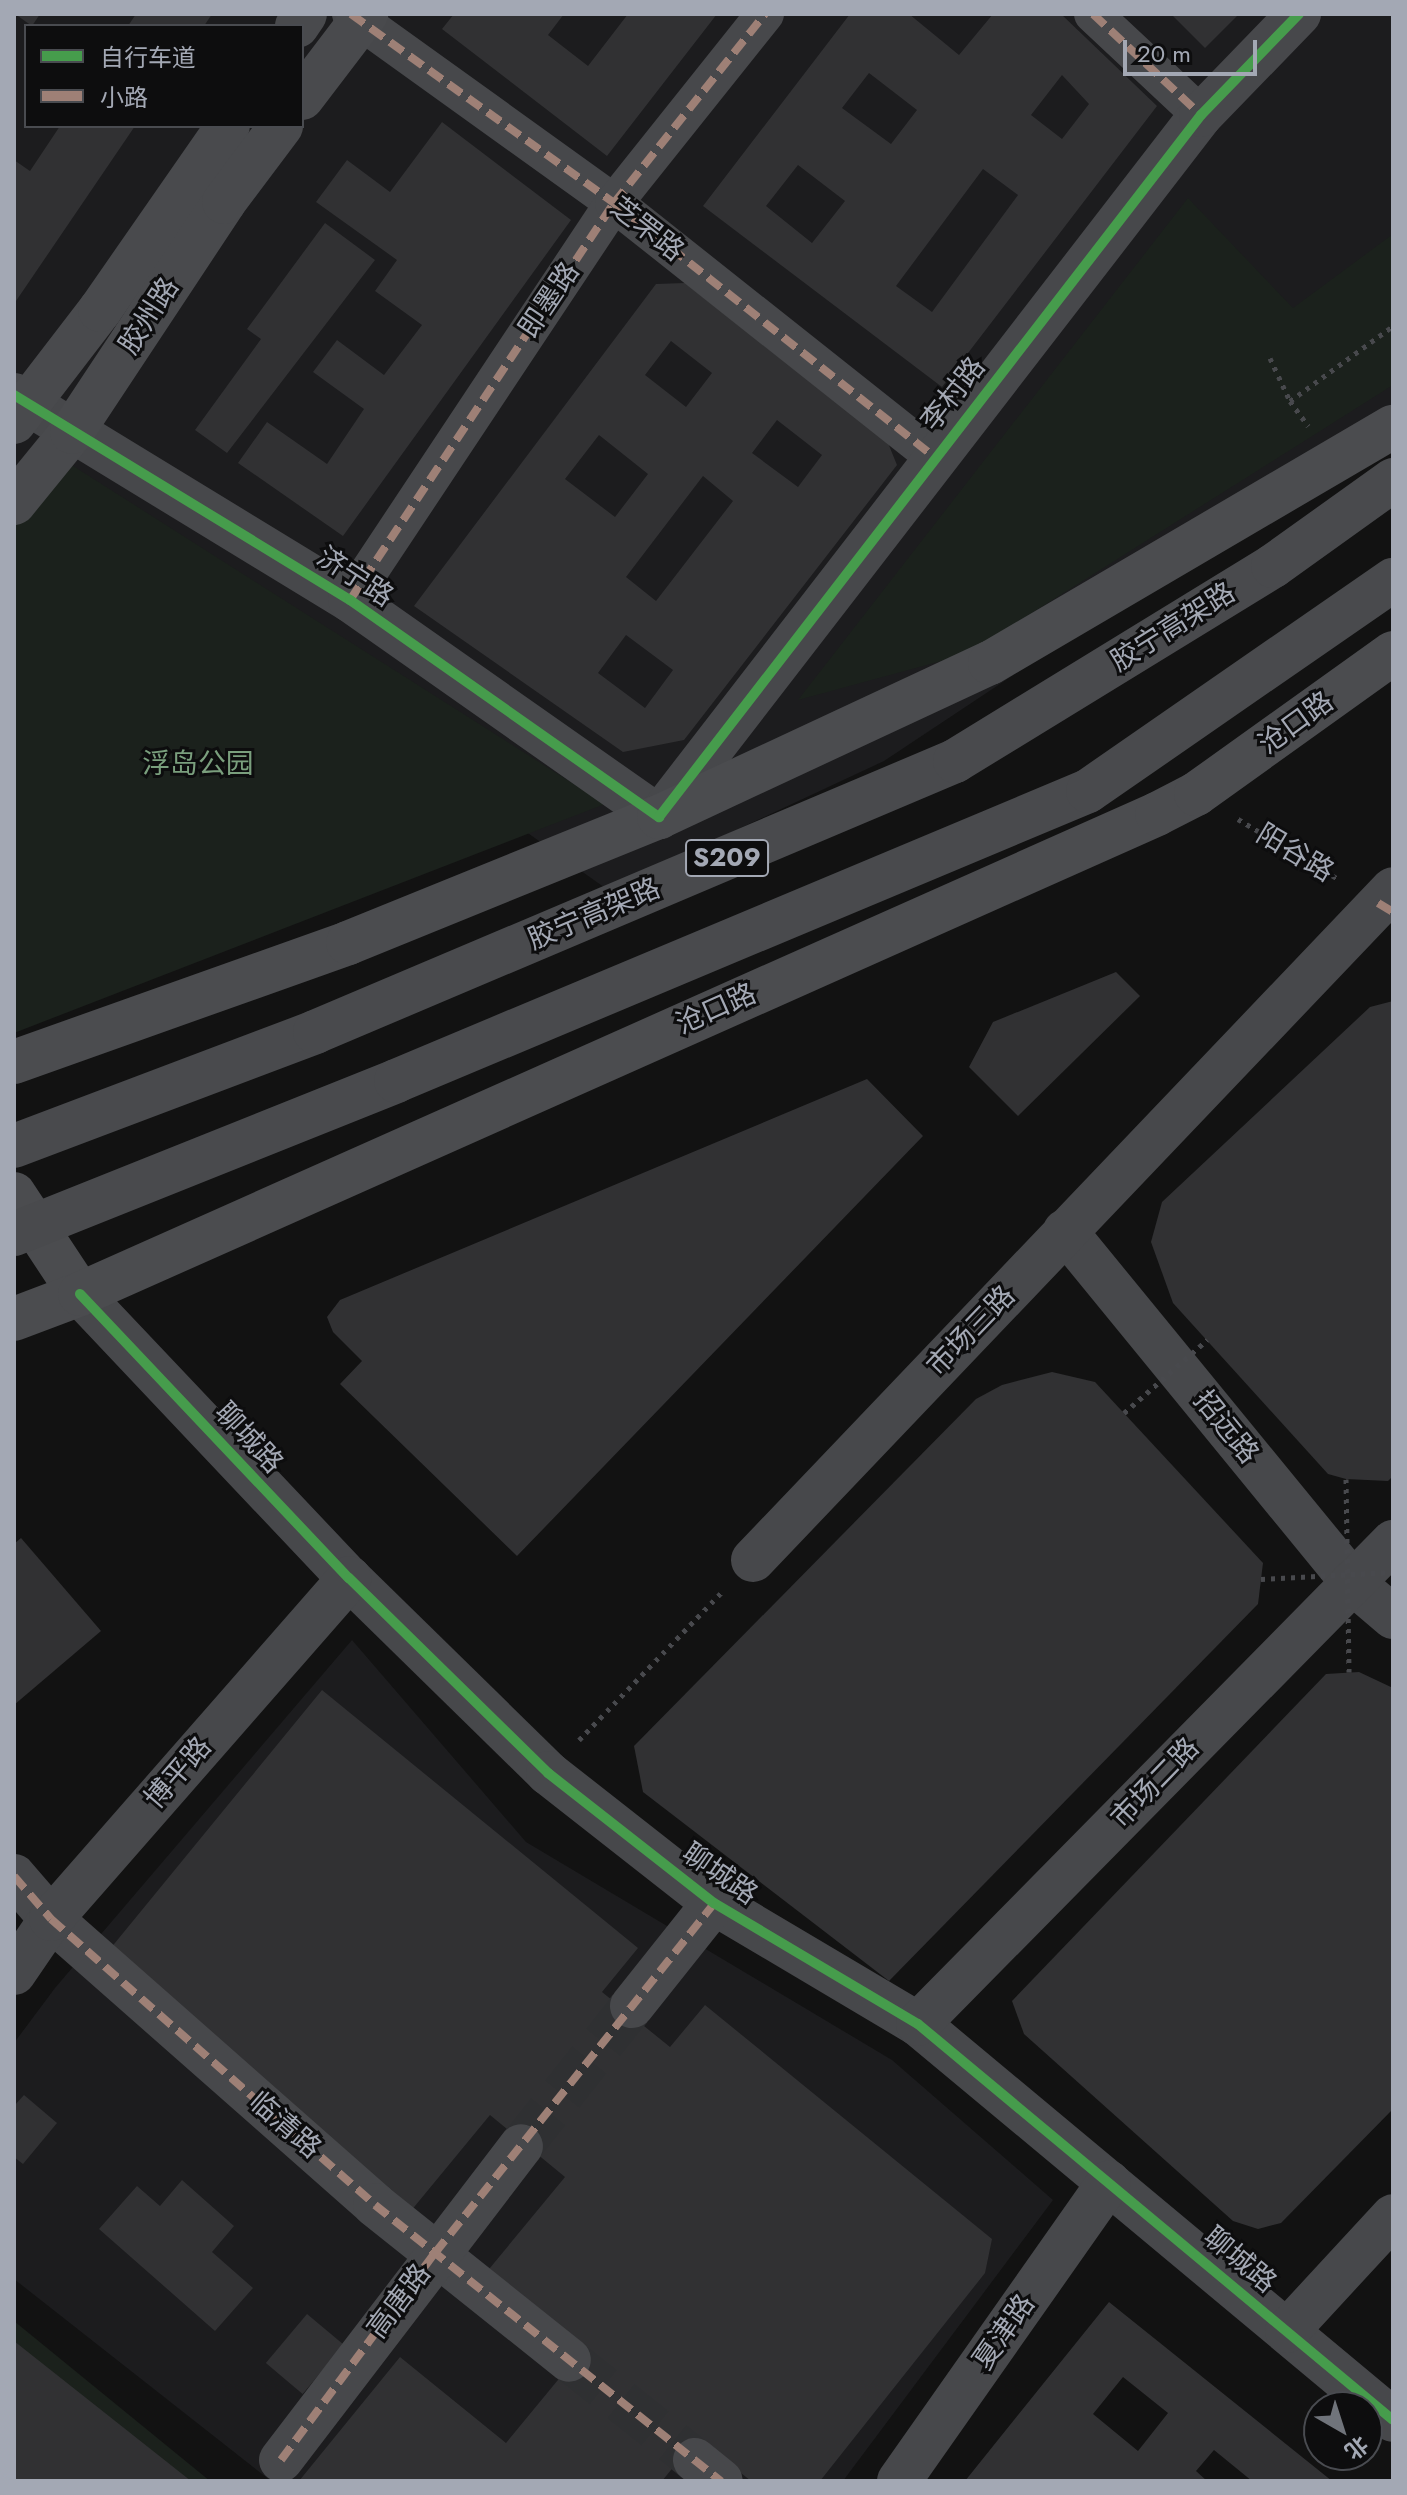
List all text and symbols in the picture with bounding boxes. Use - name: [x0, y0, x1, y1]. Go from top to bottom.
- legend: [24, 24, 304, 128]
- scale bar: [1127, 24, 1261, 74]
- text: 20 m: [1137, 36, 1191, 71]
- text: 自行车道: [100, 40, 196, 75]
- text: 小路: [100, 80, 148, 115]
- street label: 芝罘路: [604, 190, 690, 268]
- street label: 即墨路: [512, 256, 586, 344]
- street label: 胶州路: [112, 272, 186, 360]
- street label: 李村路: [914, 351, 992, 437]
- street label: 济宁路: [311, 540, 399, 614]
- street label: 胶宁高架路: [1105, 576, 1241, 678]
- street label: 沧口路: [1252, 685, 1340, 761]
- park label: 浮岛公园: [142, 747, 254, 781]
- street label: 阳谷路: [1250, 817, 1340, 889]
- road number: S209: [685, 836, 769, 880]
- street label: 胶宁高架路: [523, 871, 665, 957]
- street label: 沧口路: [671, 977, 761, 1041]
- street label: 市场三路: [920, 1279, 1022, 1383]
- street label: 招远路: [1187, 1384, 1265, 1470]
- street label: 聊城路: [208, 1396, 290, 1480]
- street label: 博平路: [138, 1730, 218, 1816]
- street label: 市场二路: [1104, 1731, 1206, 1835]
- street label: 聊城路: [676, 1836, 764, 1912]
- street label: 临清路: [242, 2085, 328, 2165]
- street label: 聊城路: [1197, 2220, 1283, 2300]
- street label: 高唐路: [360, 2257, 438, 2345]
- street label: 夏津路: [966, 2288, 1042, 2376]
- north arrow: [1303, 2391, 1383, 2471]
- text: 北: [1338, 2429, 1375, 2467]

